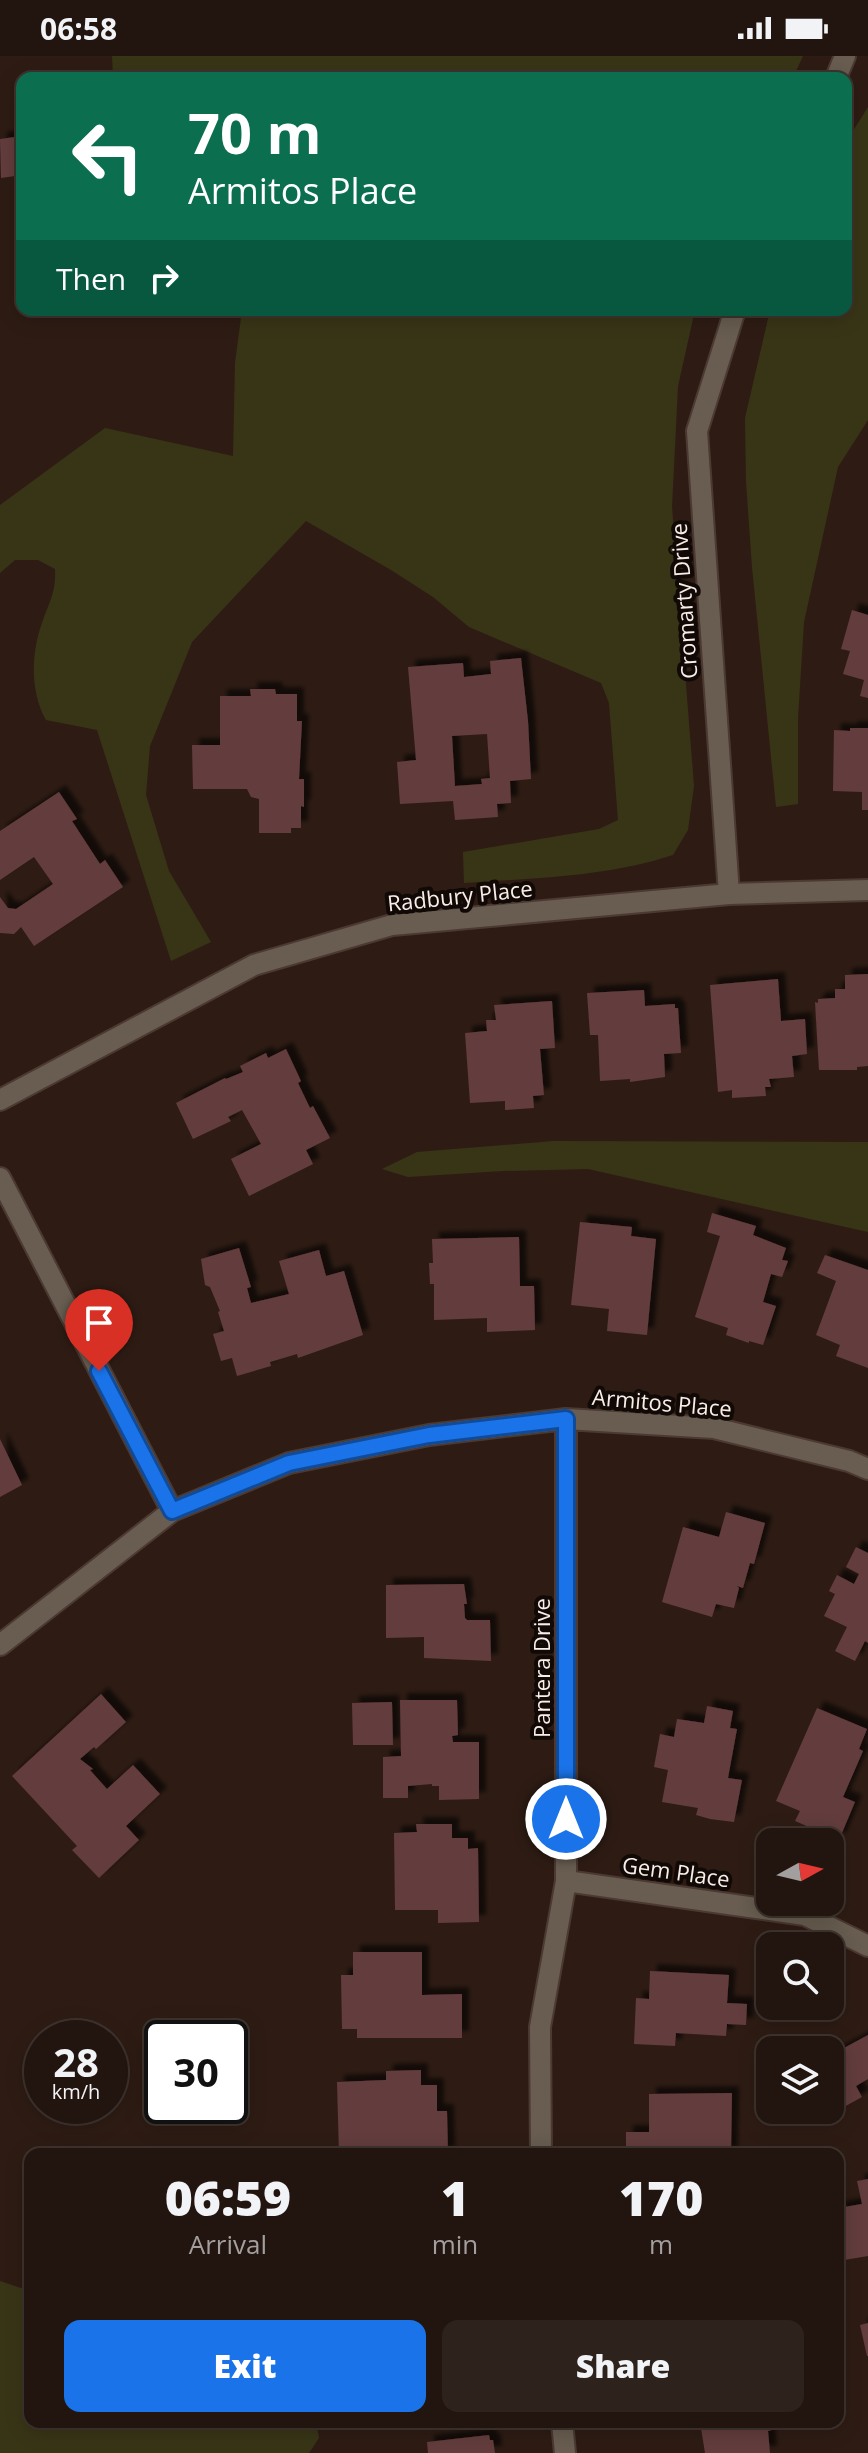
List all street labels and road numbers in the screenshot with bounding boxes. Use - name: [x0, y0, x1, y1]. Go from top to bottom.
- street label: Cromarty Drive: [663, 522, 703, 680]
- street label: Radbury Place: [386, 872, 534, 918]
- street label: Armitos Place: [591, 1381, 733, 1423]
- street label: Pantera Drive: [526, 1598, 556, 1738]
- street label: Gem Place: [620, 1849, 732, 1893]

